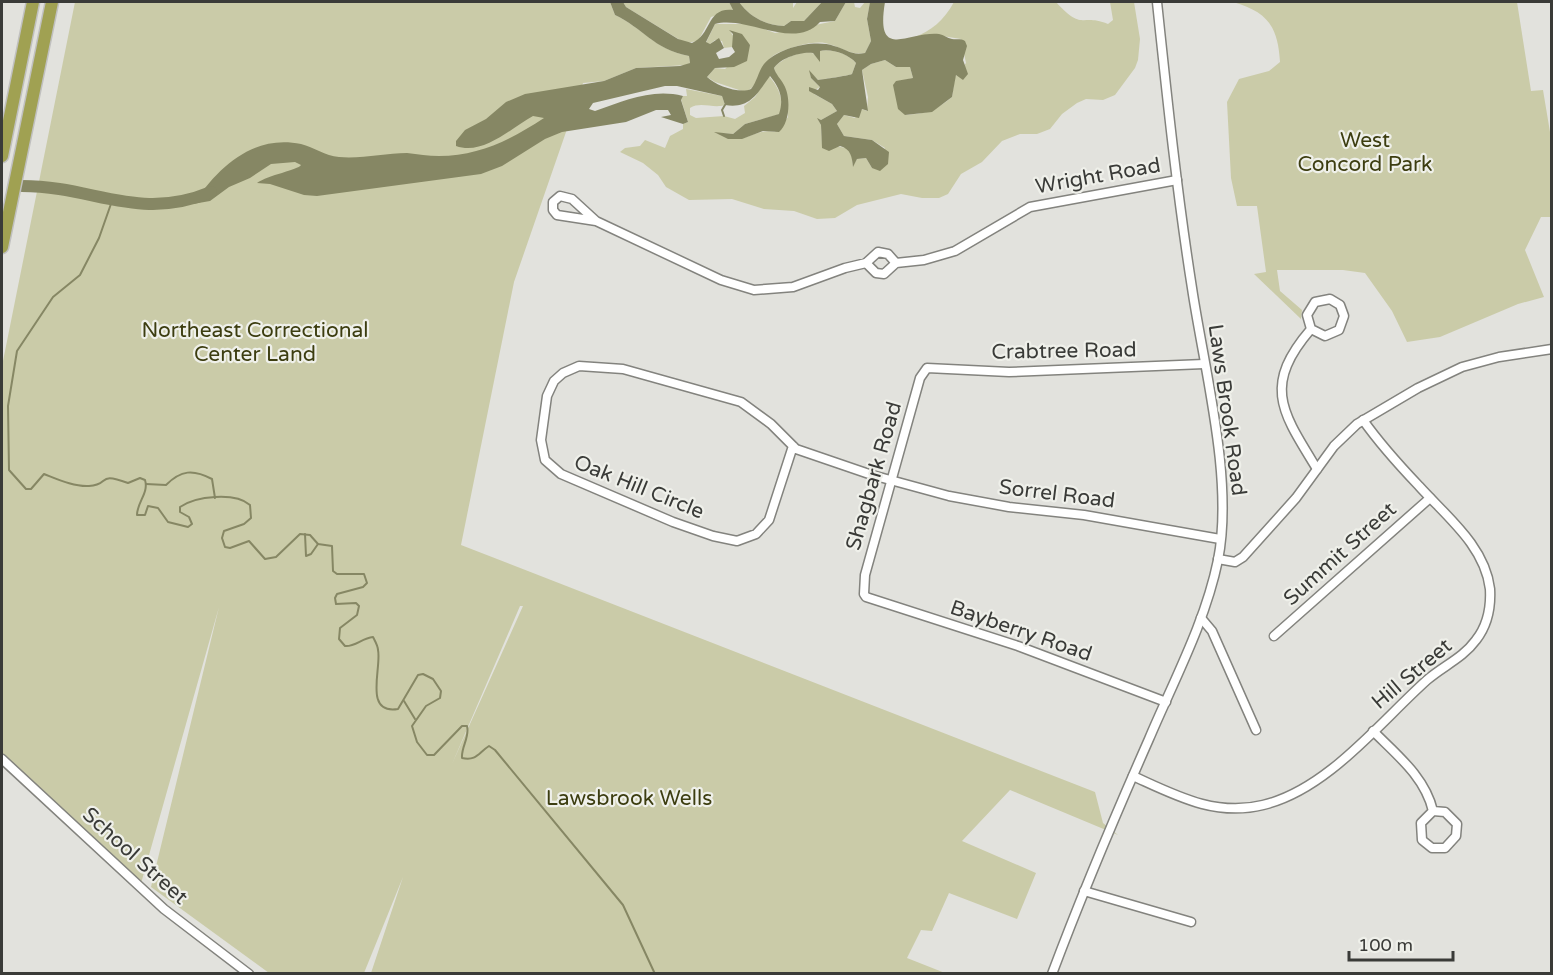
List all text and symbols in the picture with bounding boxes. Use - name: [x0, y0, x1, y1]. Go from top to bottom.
- park label: West Concord Park: [1298, 128, 1433, 177]
- street label: Wright Road: [1034, 153, 1162, 199]
- park label: Northeast Correctional Center Land: [141, 318, 369, 367]
- street label: Laws Brook Road: [1203, 322, 1251, 498]
- street label: Crabtree Road: [991, 337, 1137, 365]
- street label: Shagbark Road: [841, 399, 907, 553]
- street label: Oak Hill Circle: [570, 450, 708, 525]
- street label: Sorrel Road: [997, 474, 1117, 514]
- street label: Summit Street: [1279, 497, 1401, 611]
- street label: Bayberry Road: [947, 595, 1095, 667]
- street label: Hill Street: [1367, 633, 1457, 715]
- park label: Lawsbrook Wells: [546, 786, 712, 811]
- street label: School Street: [77, 802, 193, 910]
- scale bar: [1349, 924, 1452, 962]
- text: 100 m: [1358, 934, 1413, 956]

